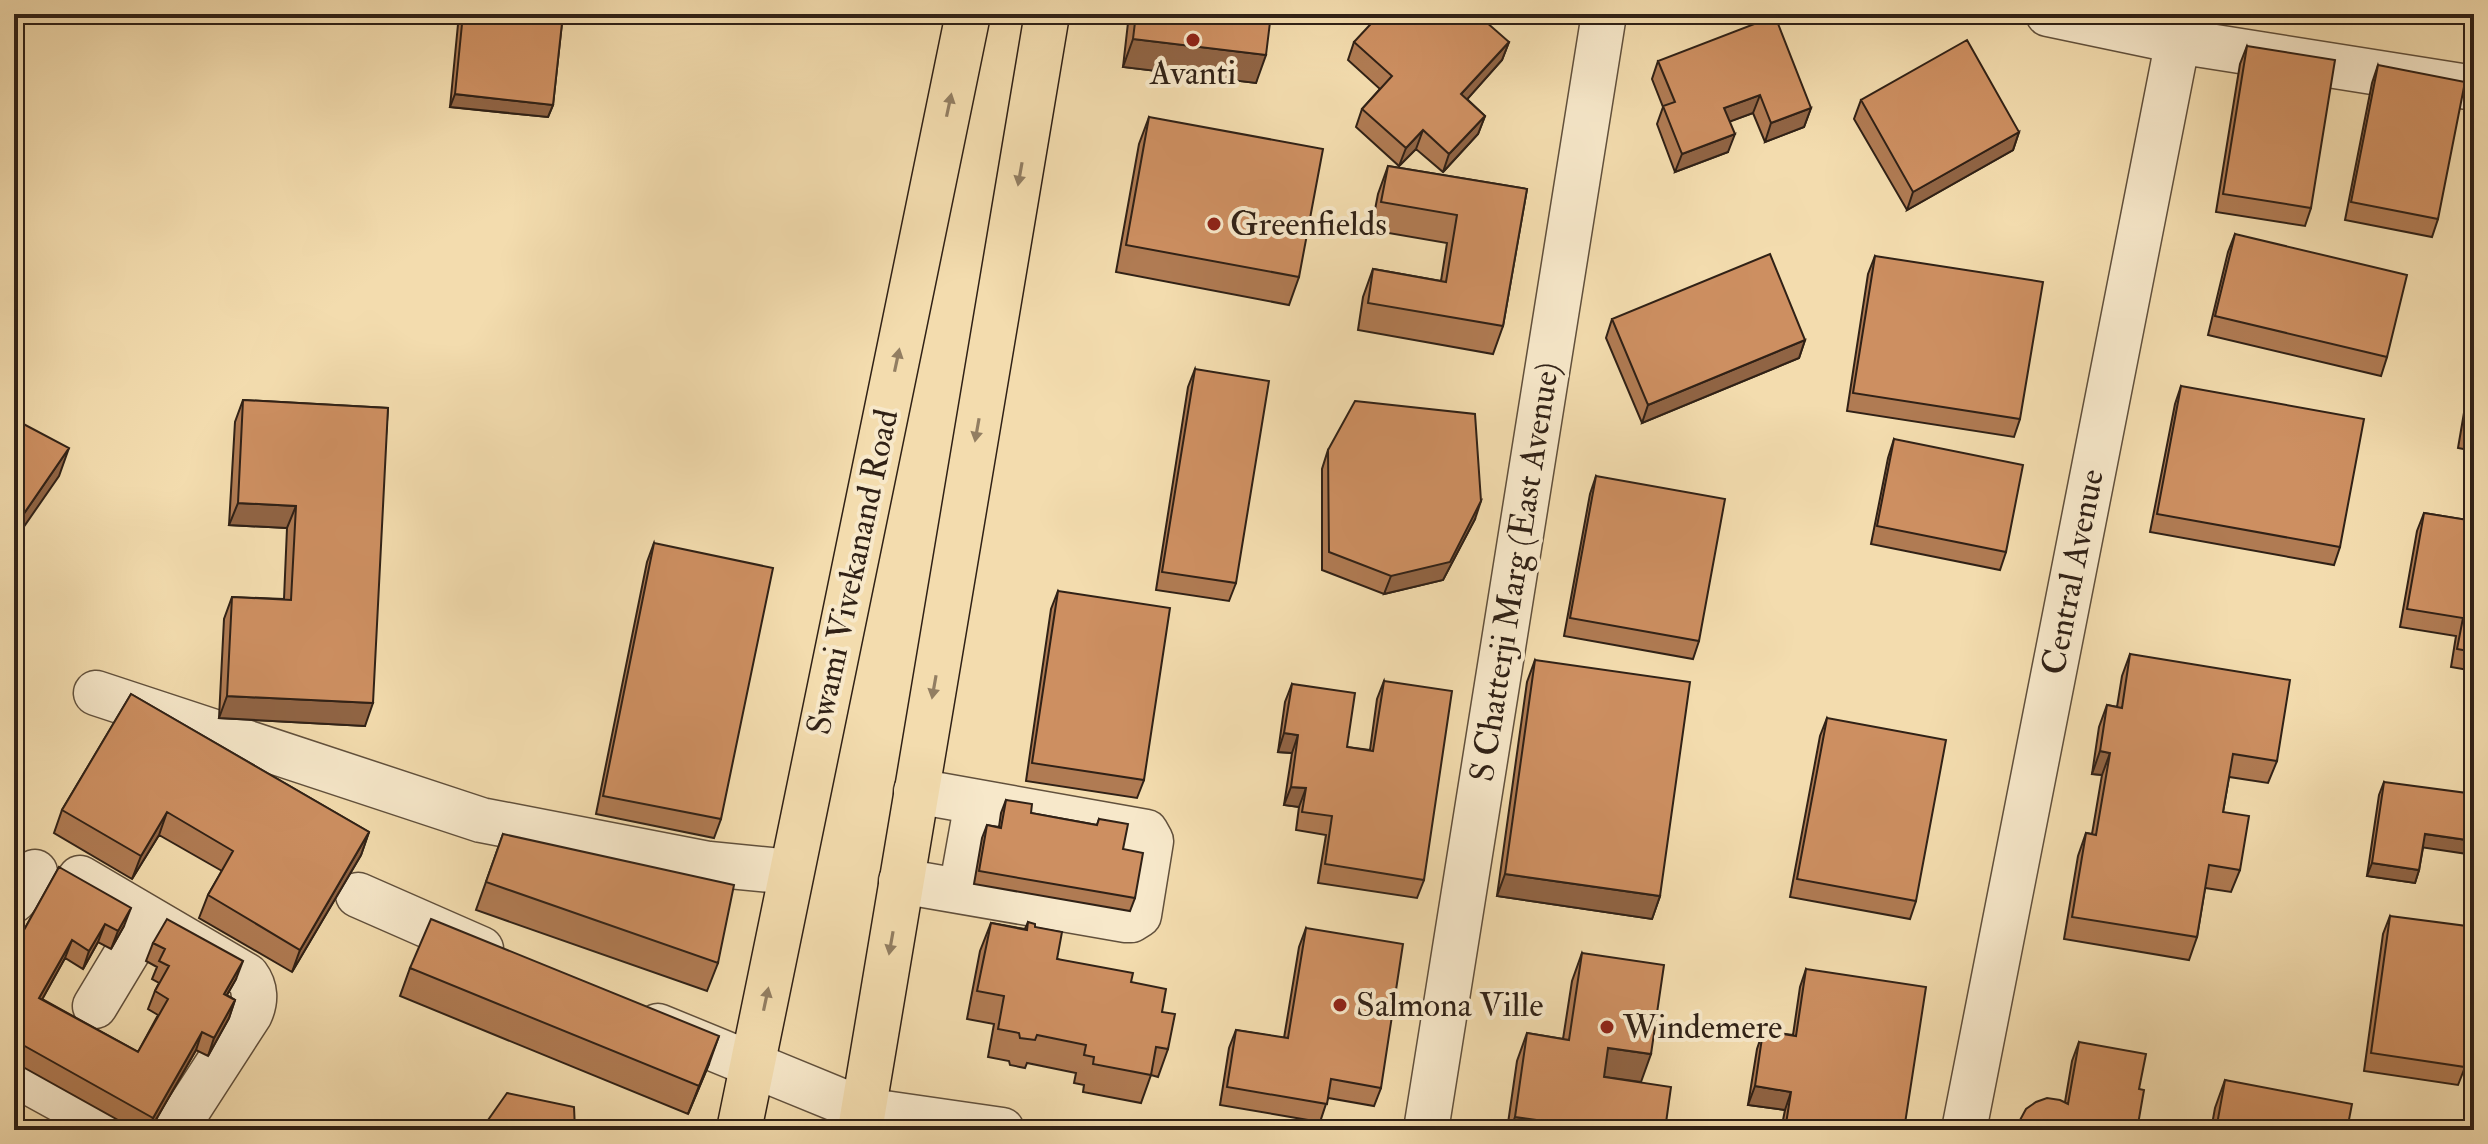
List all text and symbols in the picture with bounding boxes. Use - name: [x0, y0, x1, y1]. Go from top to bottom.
- marker: Avanti: [1184, 31, 1202, 49]
- place label: Avanti: [1149, 52, 1236, 95]
- one-way arrow: [943, 93, 956, 118]
- one-way arrow: [1014, 162, 1026, 187]
- place label: Greenfields: [1230, 203, 1387, 246]
- marker: Greenfields: [1205, 215, 1223, 233]
- one-way arrow: [891, 347, 904, 372]
- street label: S Chatterji Marg (East Avenue): [1461, 359, 1569, 785]
- street label: Swami Vivekanand Road: [798, 405, 909, 738]
- one-way arrow: [971, 418, 983, 443]
- street label: Central Avenue: [2032, 466, 2114, 678]
- one-way arrow: [927, 674, 940, 699]
- one-way arrow: [884, 931, 897, 956]
- place label: Salmona Ville: [1356, 984, 1543, 1027]
- one-way arrow: [760, 986, 772, 1011]
- marker: Salmona Ville: [1331, 996, 1349, 1014]
- place label: Windemere: [1622, 1006, 1782, 1049]
- marker: Windemere: [1598, 1018, 1616, 1036]

